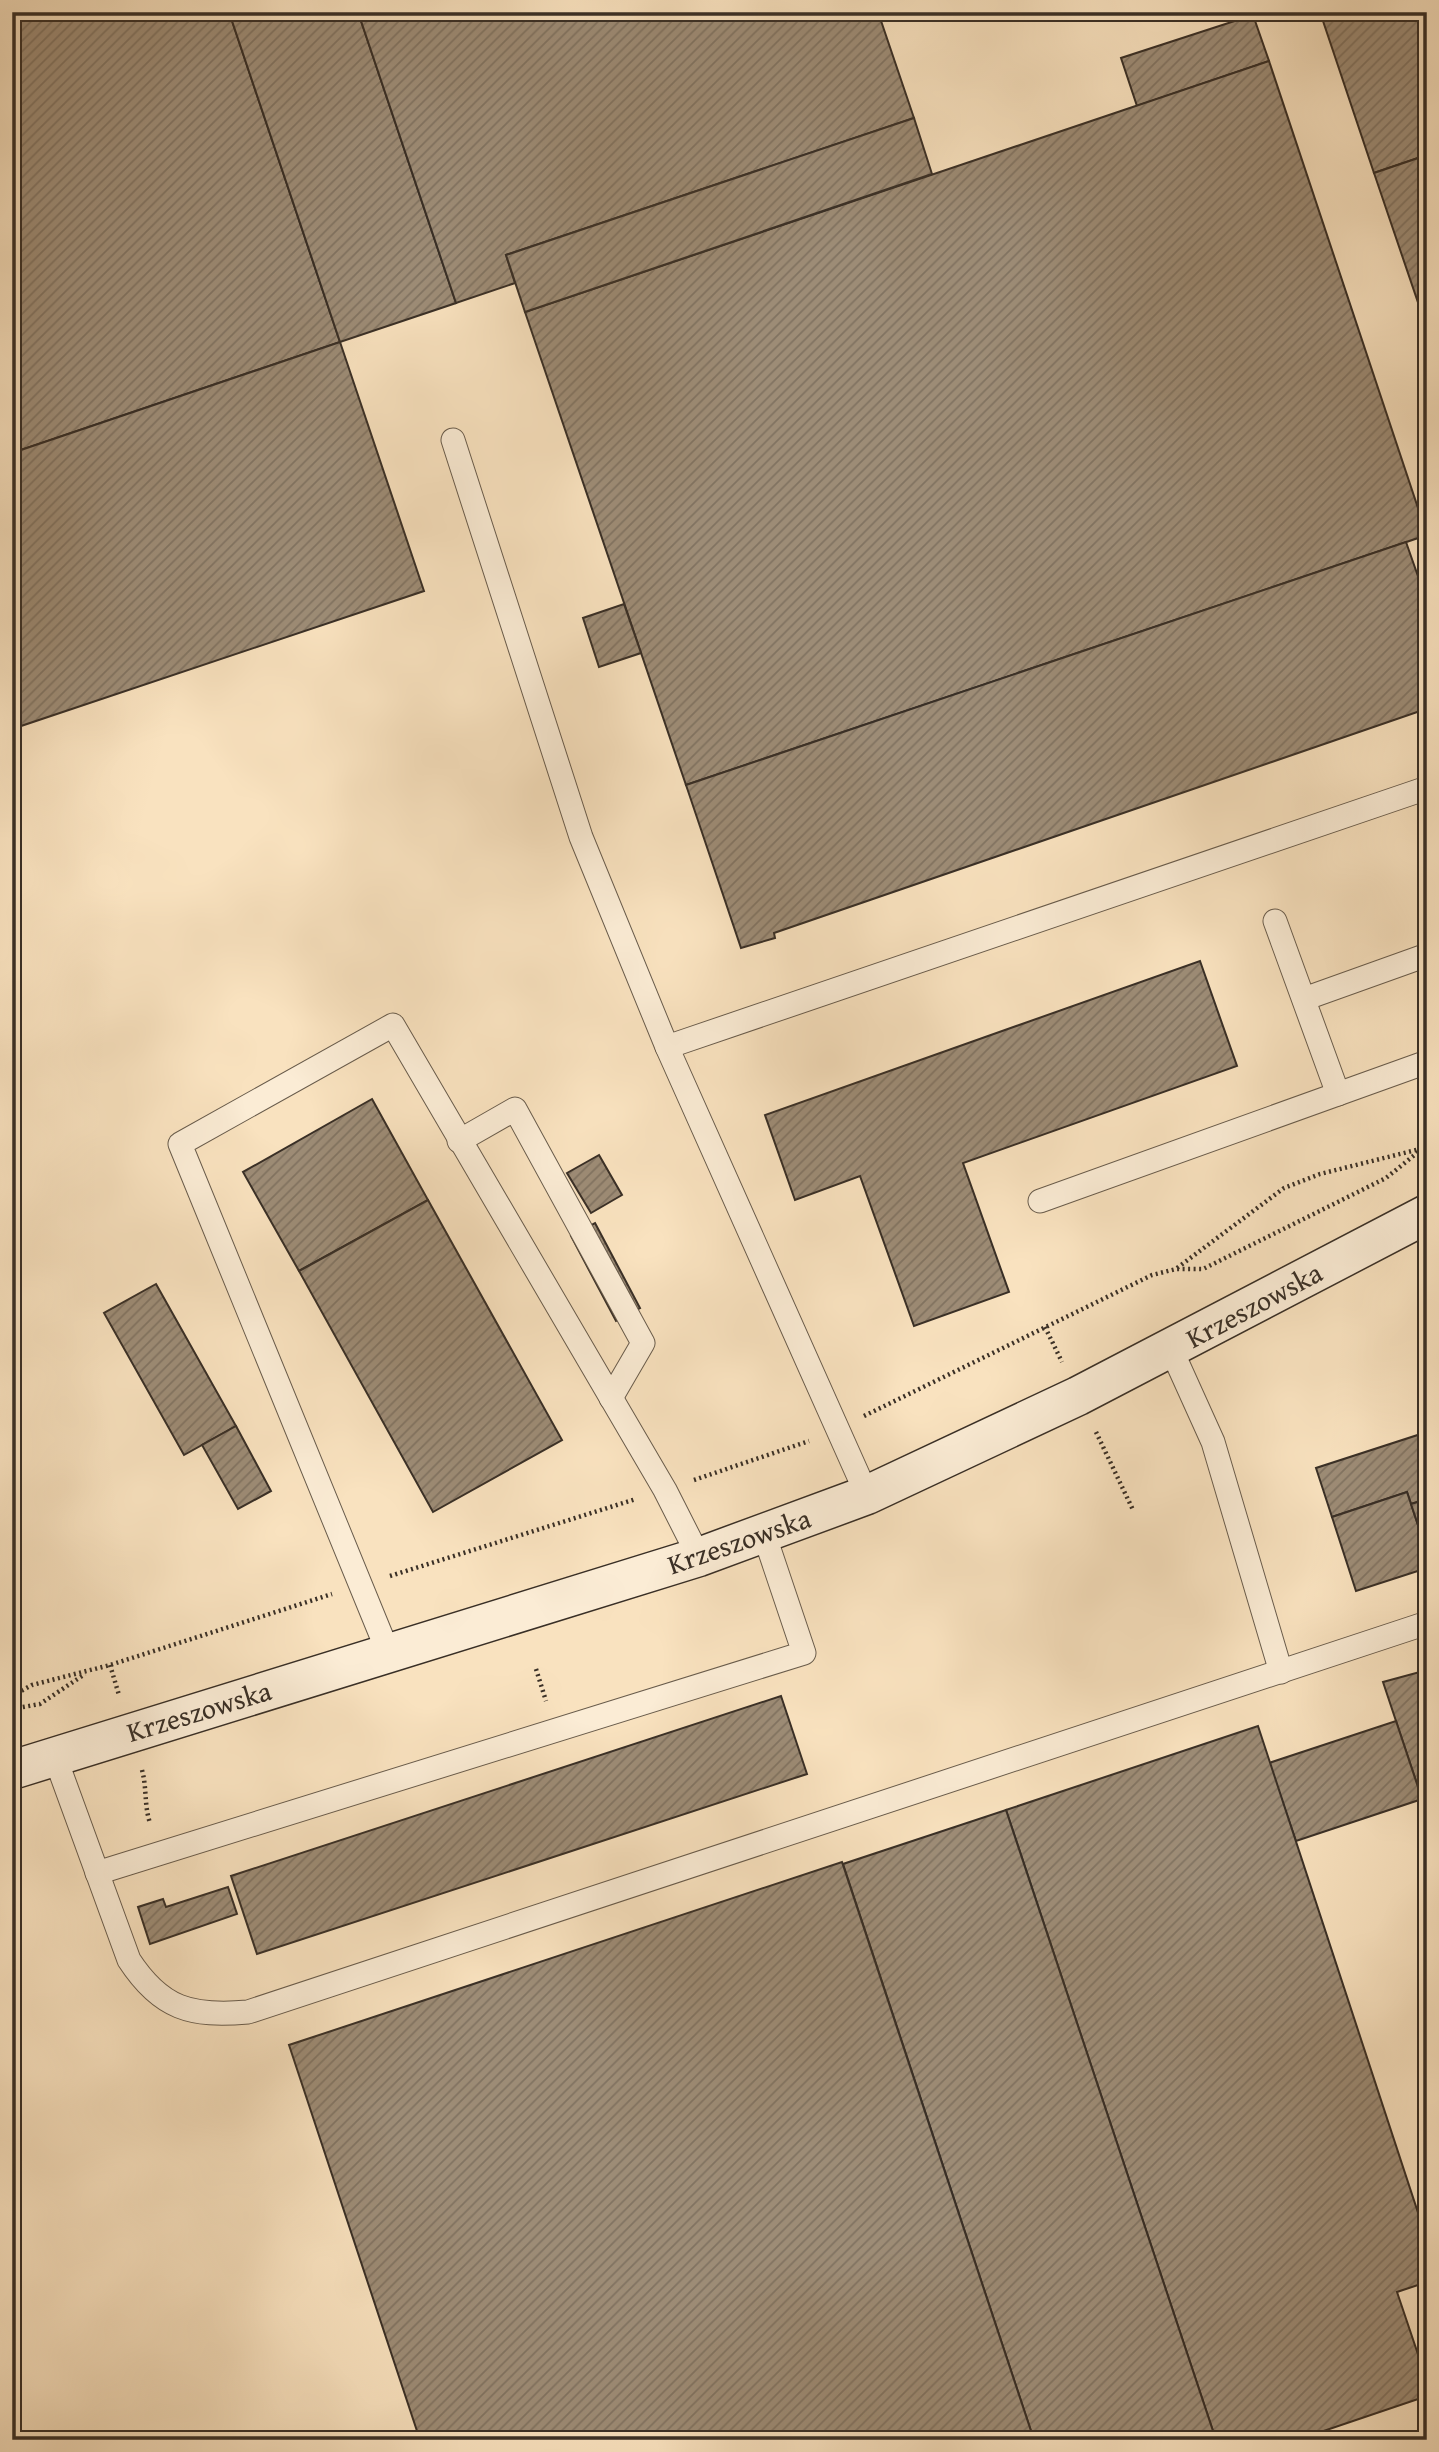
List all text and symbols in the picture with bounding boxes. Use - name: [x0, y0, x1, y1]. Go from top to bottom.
- street label: Krzeszowska: [1178, 1251, 1330, 1358]
- street label: Krzeszowska: [662, 1497, 817, 1584]
- street label: Krzeszowska: [122, 1669, 277, 1752]

